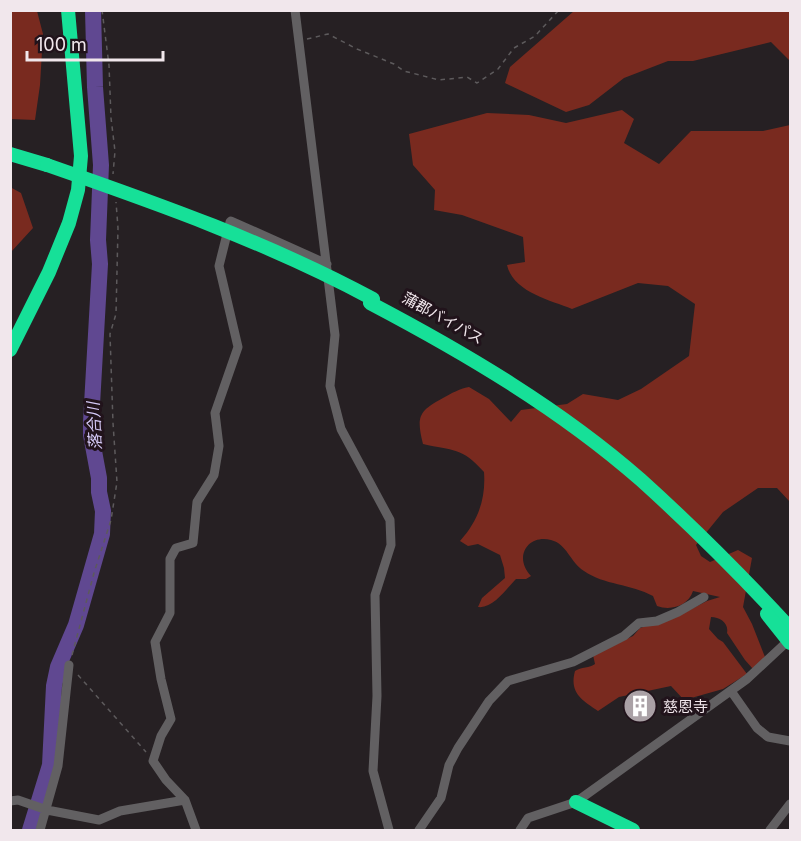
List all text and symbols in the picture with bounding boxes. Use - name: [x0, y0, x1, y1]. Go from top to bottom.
- scale bar: [27, 24, 164, 62]
- text: 100 m: [36, 34, 87, 55]
- street label: 蒲郡バイパス: [399, 288, 487, 348]
- water label: 落合川: [83, 400, 105, 450]
- building icon: 慈恩寺: [622, 688, 658, 724]
- place label: 慈恩寺: [663, 697, 708, 716]

